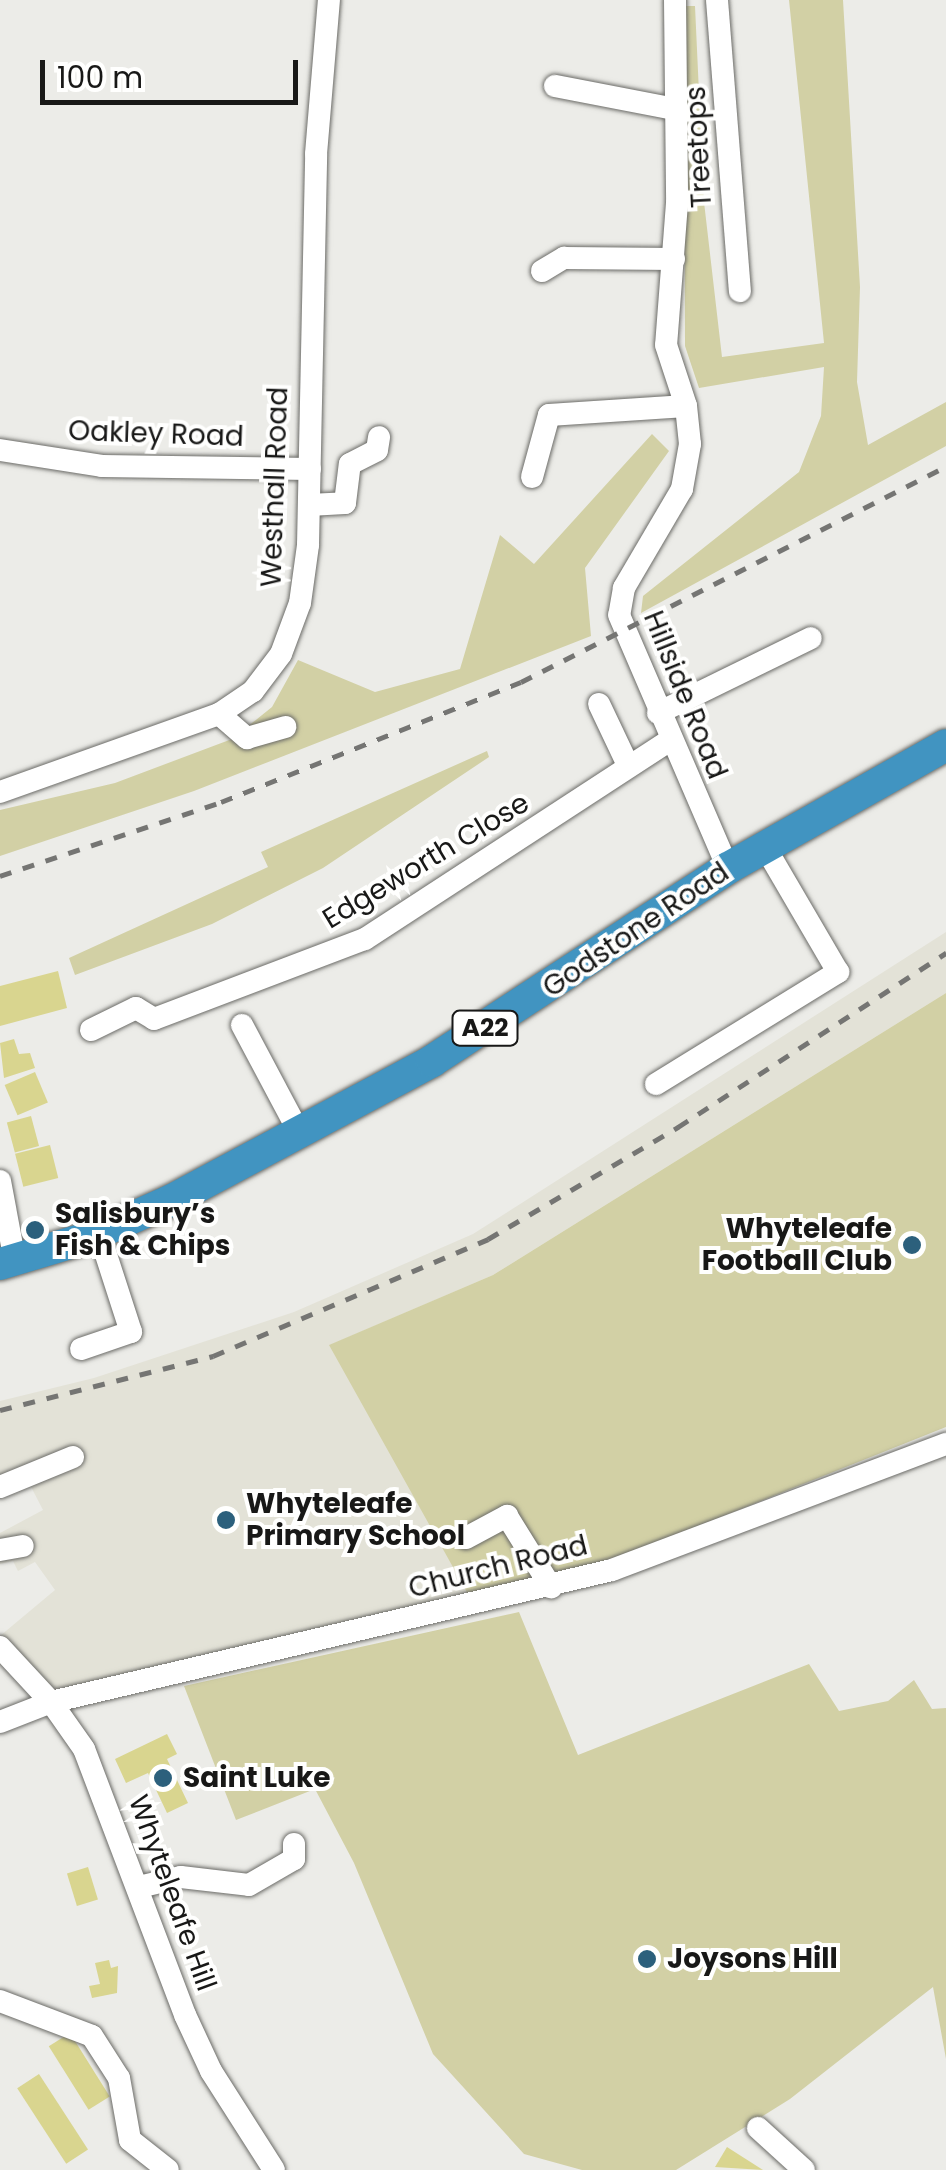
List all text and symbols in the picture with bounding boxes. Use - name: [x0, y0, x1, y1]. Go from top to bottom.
- scale bar: [45, 40, 302, 102]
- text: 100 m: [57, 56, 143, 99]
- street label: Treetops: [679, 85, 719, 209]
- street label: Westhall Road: [255, 386, 295, 588]
- street label: Oakley Road: [68, 414, 244, 454]
- street label: Hillside Road: [636, 606, 734, 784]
- street label: Edgeworth Close: [317, 786, 535, 936]
- street label: Godstone Road: [537, 855, 735, 1005]
- road number: A22: [450, 1008, 520, 1048]
- place label: Salisbury’s Fish & Chips: [55, 1197, 230, 1263]
- place label: Whyteleafe Football Club: [702, 1212, 892, 1278]
- marker: Salisbury’s Fish & Chips: [24, 1219, 46, 1241]
- marker: Whyteleafe Football Club: [901, 1234, 923, 1256]
- place label: Whyteleafe Primary School: [246, 1487, 465, 1553]
- marker: Whyteleafe Primary School: [215, 1509, 237, 1531]
- street label: Church Road: [405, 1529, 591, 1605]
- place label: Saint Luke: [183, 1761, 330, 1795]
- marker: Saint Luke: [152, 1767, 174, 1789]
- street label: Whyteleafe Hill: [121, 1791, 223, 1995]
- place label: Joysons Hill: [667, 1942, 838, 1976]
- marker: Joysons Hill: [636, 1948, 658, 1970]

